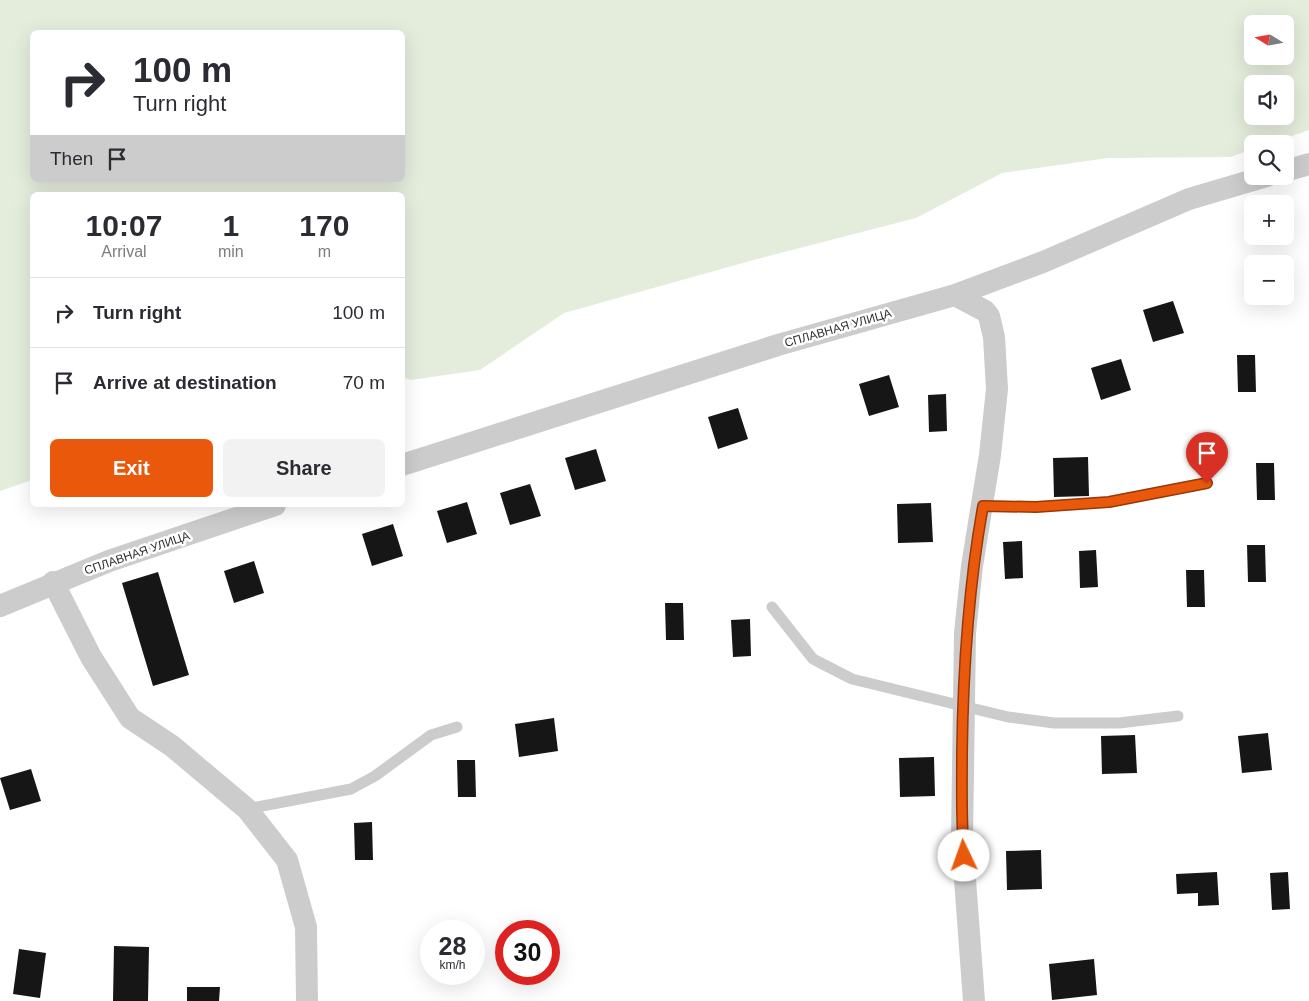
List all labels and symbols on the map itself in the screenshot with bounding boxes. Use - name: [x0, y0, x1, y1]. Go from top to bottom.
- north arrow: [1244, 15, 1294, 65]
- street label: СПЛАВНАЯ УЛИЦА: [783, 306, 893, 350]
- pin: [1186, 432, 1228, 483]
- street label: СПЛАВНАЯ УЛИЦА: [83, 528, 191, 578]
- position arrow: [937, 829, 989, 881]
- speed limit sign: 30: [495, 920, 560, 985]

